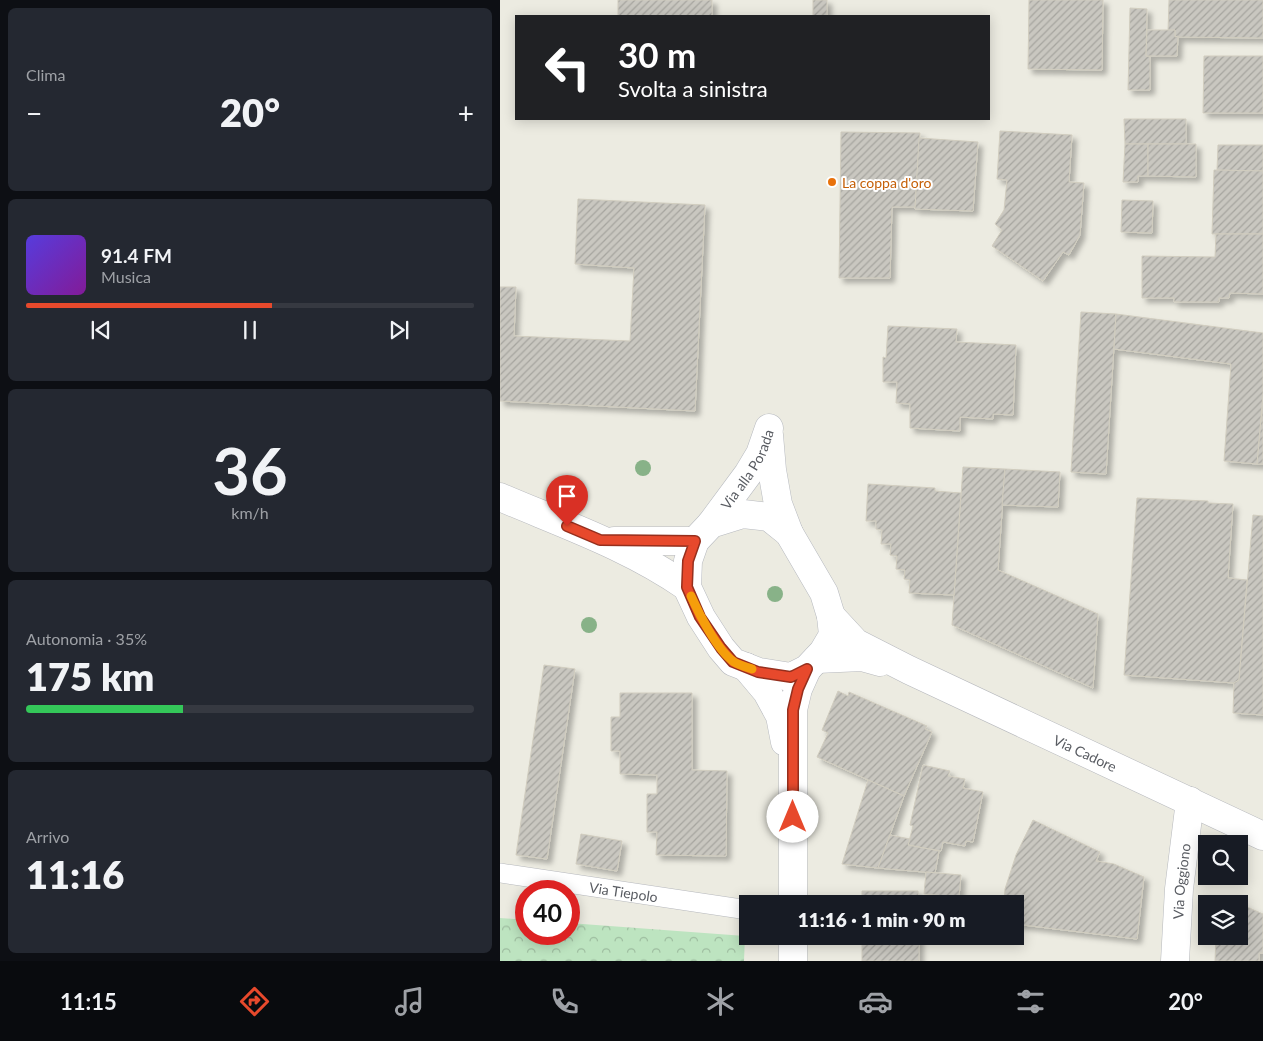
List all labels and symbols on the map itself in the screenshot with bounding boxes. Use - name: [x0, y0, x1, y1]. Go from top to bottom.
- place label: La coppa d'oro: [842, 174, 932, 191]
- marker: La coppa d'oro: [826, 176, 838, 188]
- street label: Via alla Porada: [717, 427, 776, 512]
- pin: [546, 475, 588, 526]
- street label: Via Cadore: [1051, 731, 1120, 775]
- position arrow: [766, 790, 818, 842]
- street label: Via Oggiono: [1169, 842, 1193, 920]
- street label: Via Tiepolo: [588, 878, 659, 905]
- speed limit sign: 40: [515, 880, 580, 945]

